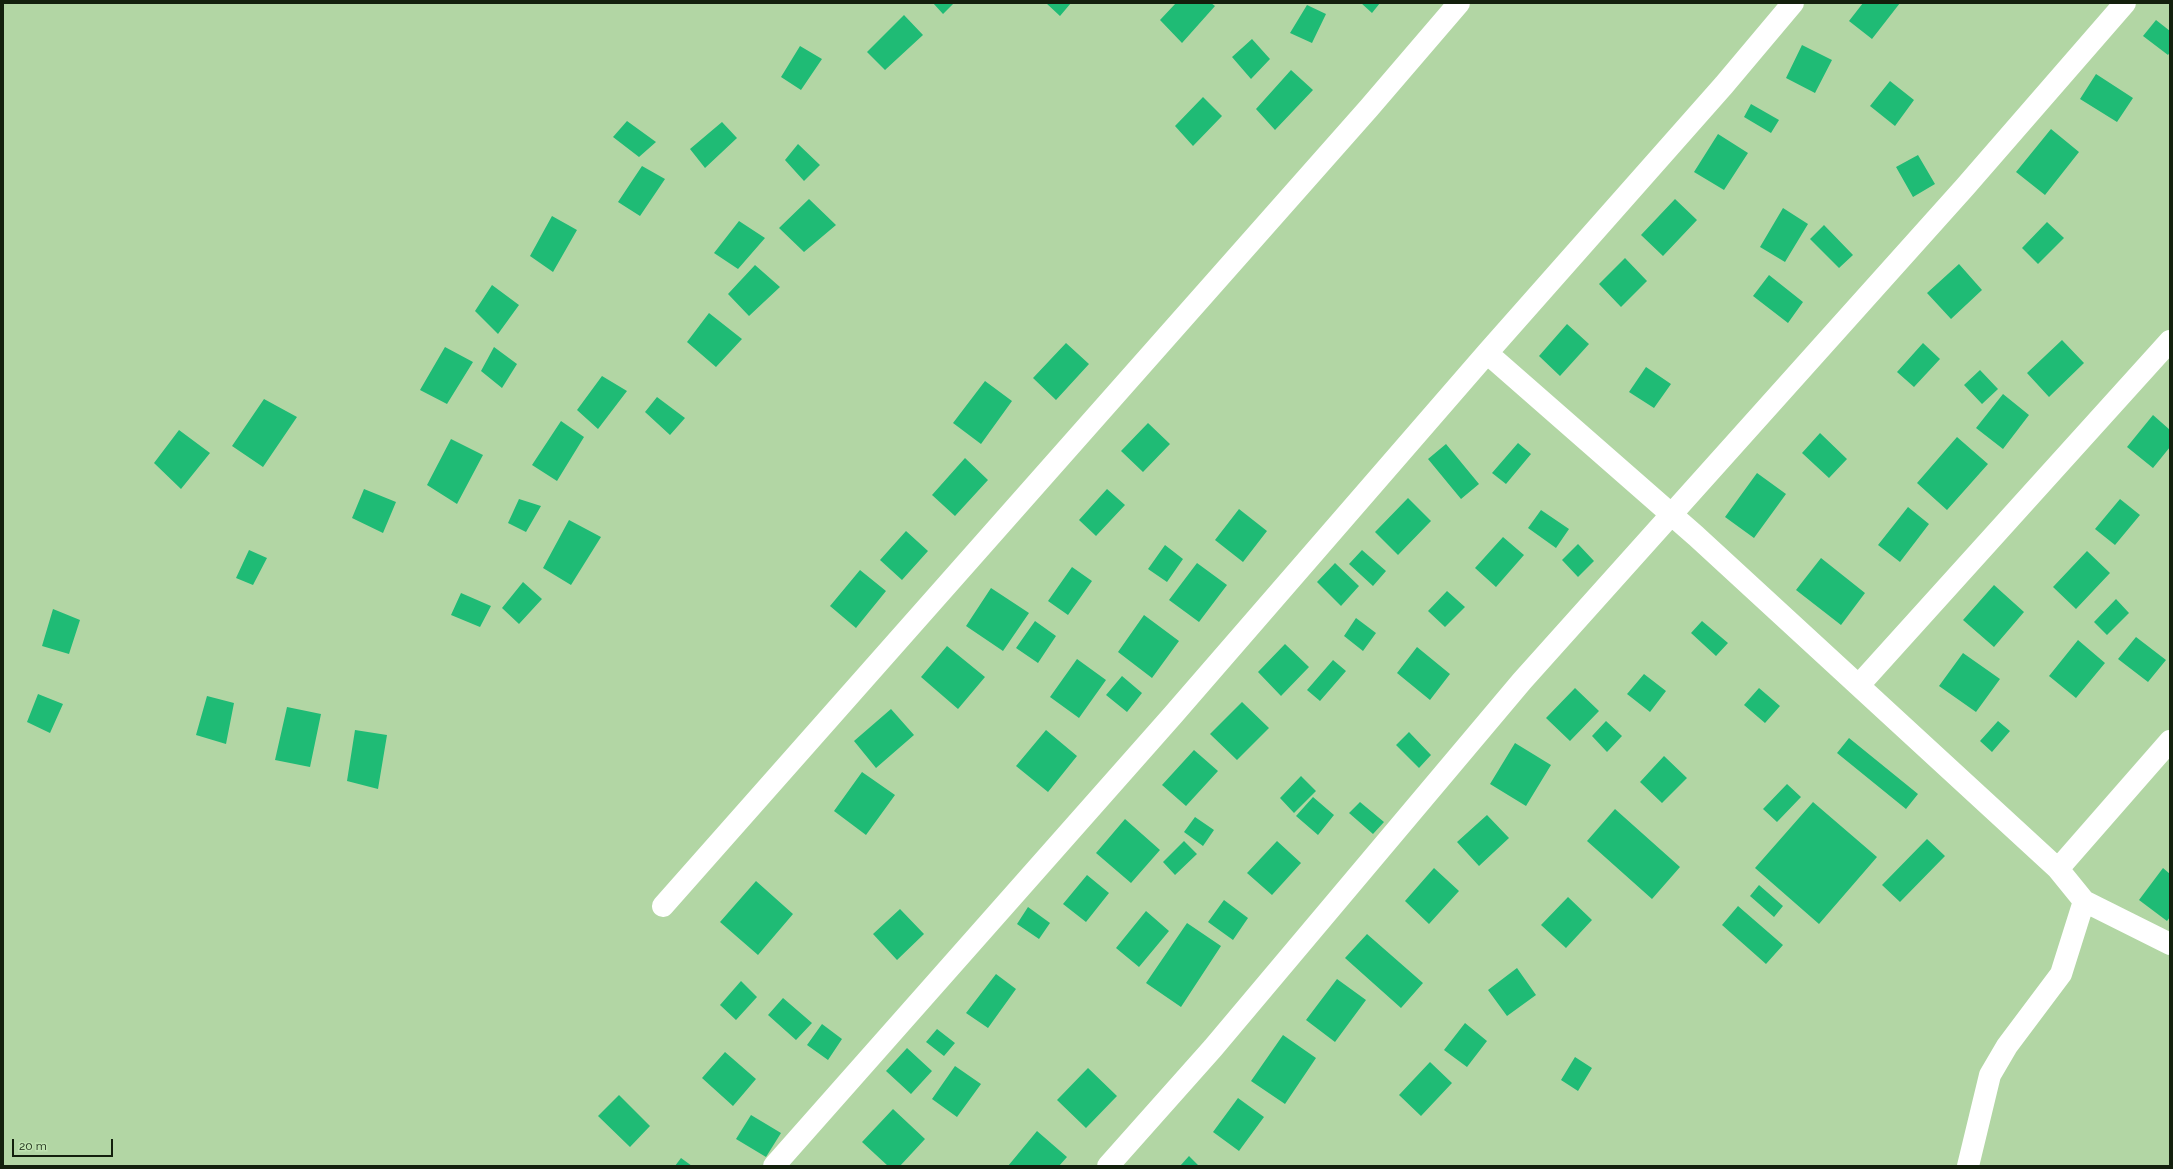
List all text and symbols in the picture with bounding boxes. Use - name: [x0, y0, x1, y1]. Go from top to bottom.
- scale bar: [14, 1131, 115, 1157]
- text: 20 m: [19, 1139, 47, 1153]

